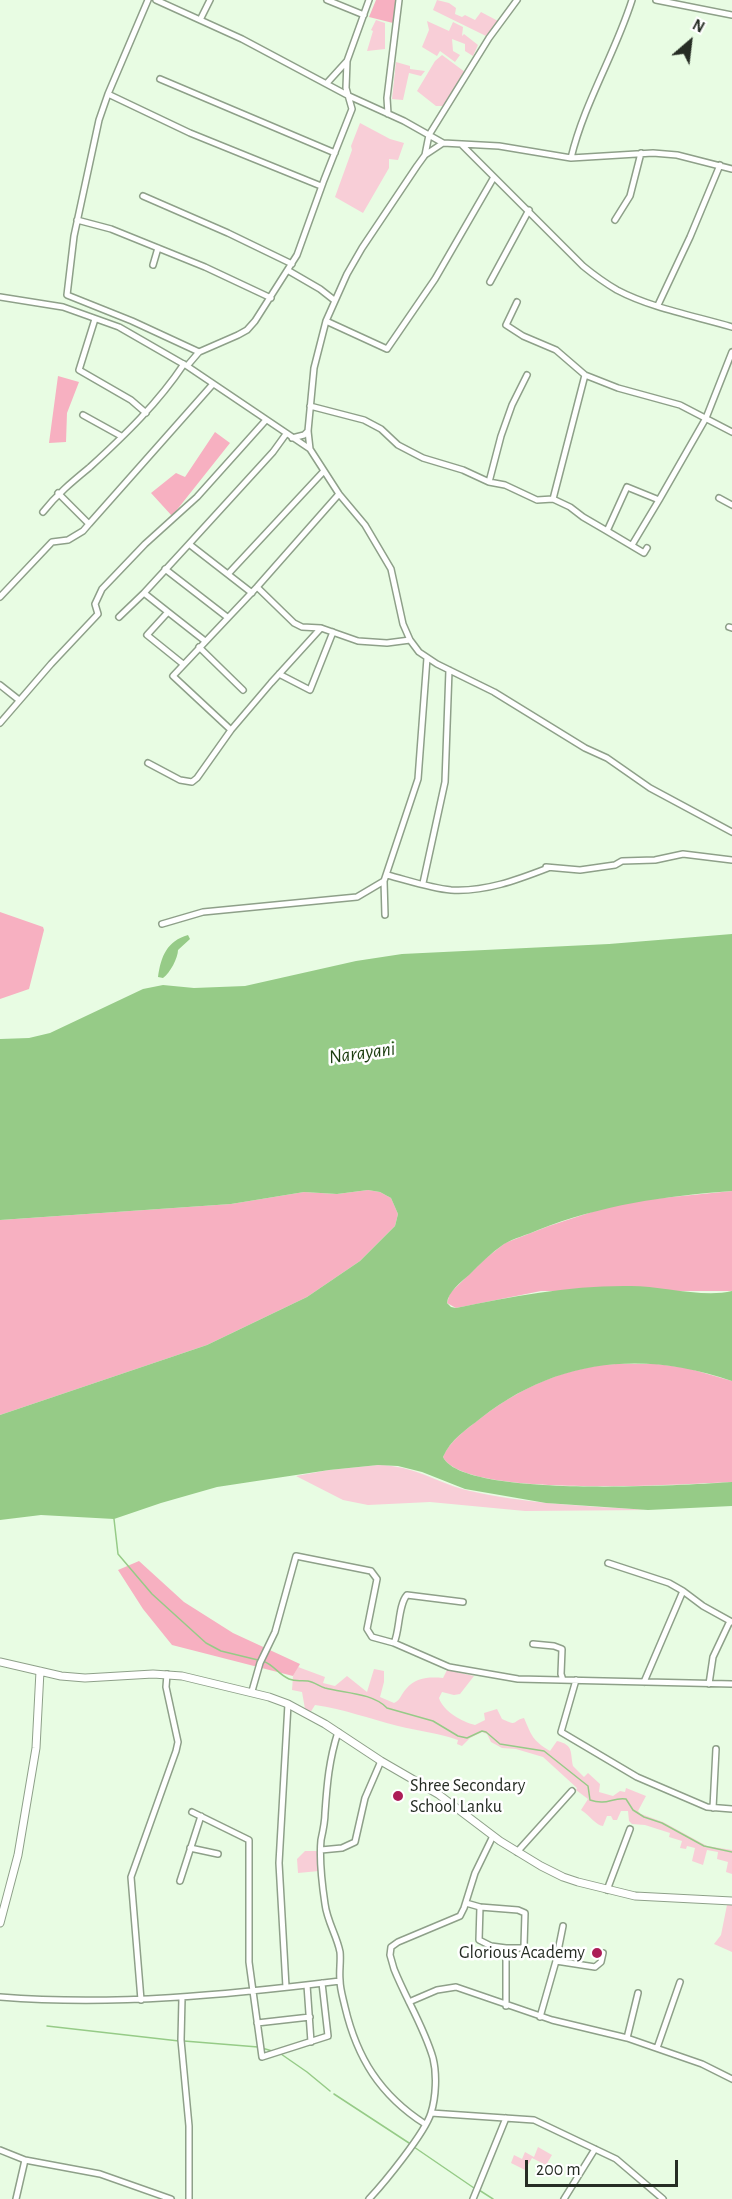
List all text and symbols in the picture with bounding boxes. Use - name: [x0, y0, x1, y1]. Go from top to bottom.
- north arrow: [660, 12, 720, 72]
- text: N: [690, 16, 707, 36]
- water label: Narayani: [327, 1036, 397, 1070]
- place label: Shree Secondary School Lanku: [410, 1775, 525, 1818]
- marker: Shree Secondary School Lanku: [391, 1789, 405, 1803]
- place label: Glorious Academy: [459, 1942, 585, 1964]
- marker: Glorious Academy: [590, 1946, 604, 1960]
- scale bar: [528, 2148, 681, 2186]
- text: 200 m: [536, 2161, 581, 2179]

